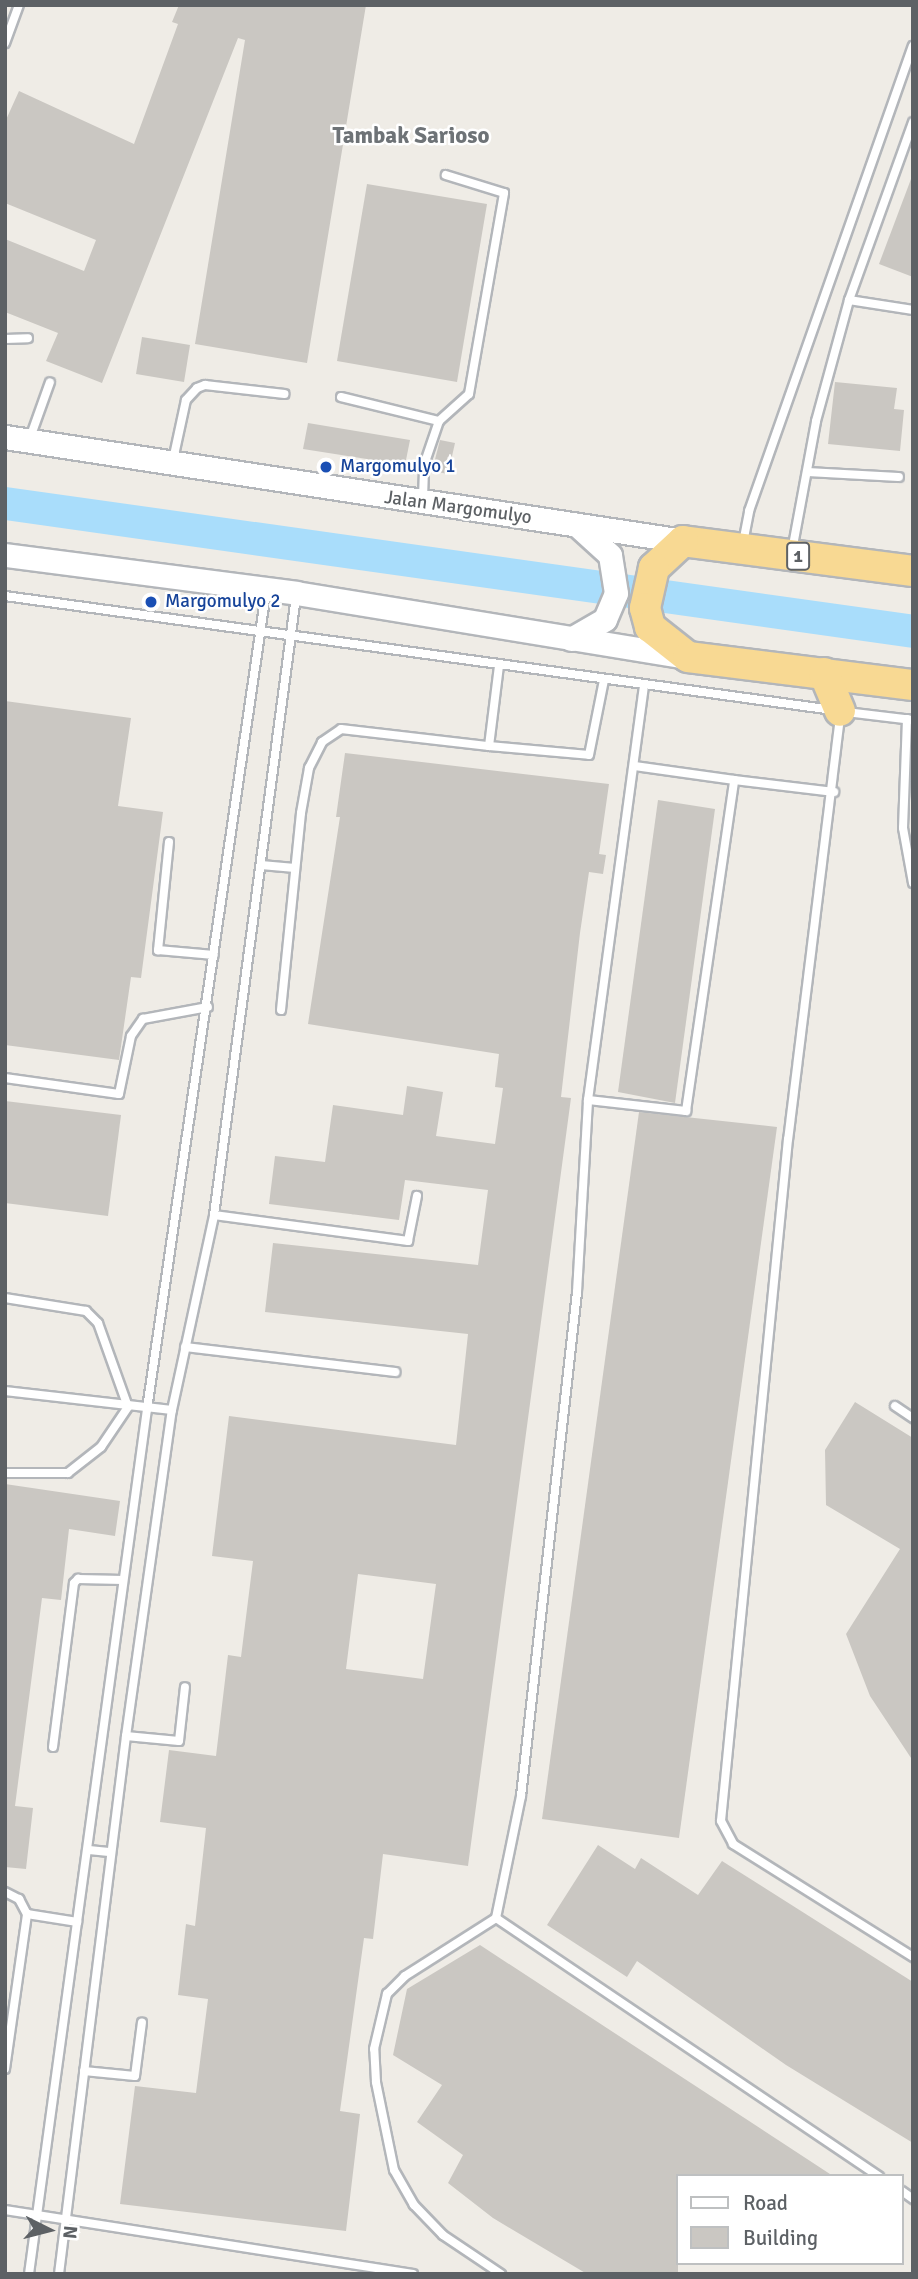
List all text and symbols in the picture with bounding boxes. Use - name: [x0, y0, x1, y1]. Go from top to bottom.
- district label: Tambak Sarioso: [333, 122, 489, 150]
- place label: Margomulyo 1: [340, 456, 456, 478]
- marker: Margomulyo 1: [318, 459, 334, 475]
- street label: Jalan Margomulyo: [383, 486, 533, 530]
- road number: 1: [786, 542, 810, 570]
- place label: Margomulyo 2: [165, 591, 281, 613]
- marker: Margomulyo 2: [143, 594, 159, 610]
- legend: [676, 2174, 904, 2265]
- text: Road: [743, 2190, 788, 2216]
- north arrow: [14, 2195, 84, 2265]
- text: N: [57, 2224, 83, 2240]
- text: Building: [743, 2225, 818, 2251]

